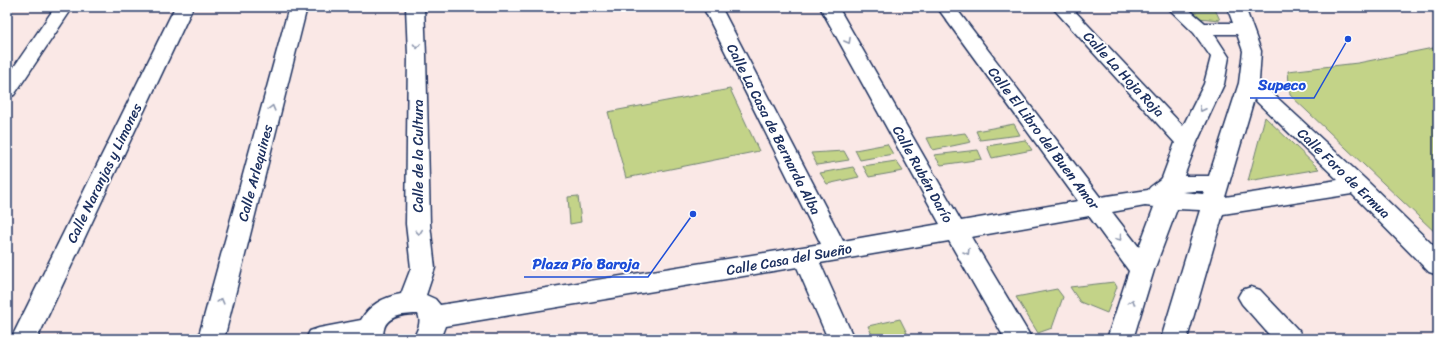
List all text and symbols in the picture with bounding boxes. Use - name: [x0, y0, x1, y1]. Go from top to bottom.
- street label: Calle La Hoja Roja: [1077, 25, 1171, 123]
- one-way arrow: [843, 37, 850, 44]
- street label: Calle La Casa de Bernarda Alba: [719, 39, 828, 219]
- one-way arrow: [412, 43, 421, 49]
- street label: Calle El Libro del Buen Amor: [981, 61, 1107, 216]
- callout: Supeco: [1250, 71, 1314, 98]
- text: Supeco: [1257, 72, 1307, 98]
- street label: Calle Naranjas y Limones: [60, 98, 149, 247]
- street label: Calle de la Cultura: [406, 99, 431, 213]
- one-way arrow: [267, 105, 276, 112]
- one-way arrow: [1199, 105, 1207, 113]
- street label: Calle Arlequines: [231, 121, 281, 224]
- street label: Calle Rubén Darío: [885, 121, 960, 228]
- street label: Calle Foro de Ermua: [1291, 122, 1396, 225]
- one-way arrow: [414, 229, 423, 235]
- one-way arrow: [1114, 234, 1121, 241]
- street label: Calle Casa del Sueño: [724, 236, 854, 283]
- one-way arrow: [963, 248, 970, 255]
- callout: Plaza Pío Baroja: [524, 250, 648, 277]
- text: Plaza Pío Baroja: [532, 251, 640, 277]
- one-way arrow: [216, 298, 225, 305]
- one-way arrow: [1127, 298, 1136, 305]

